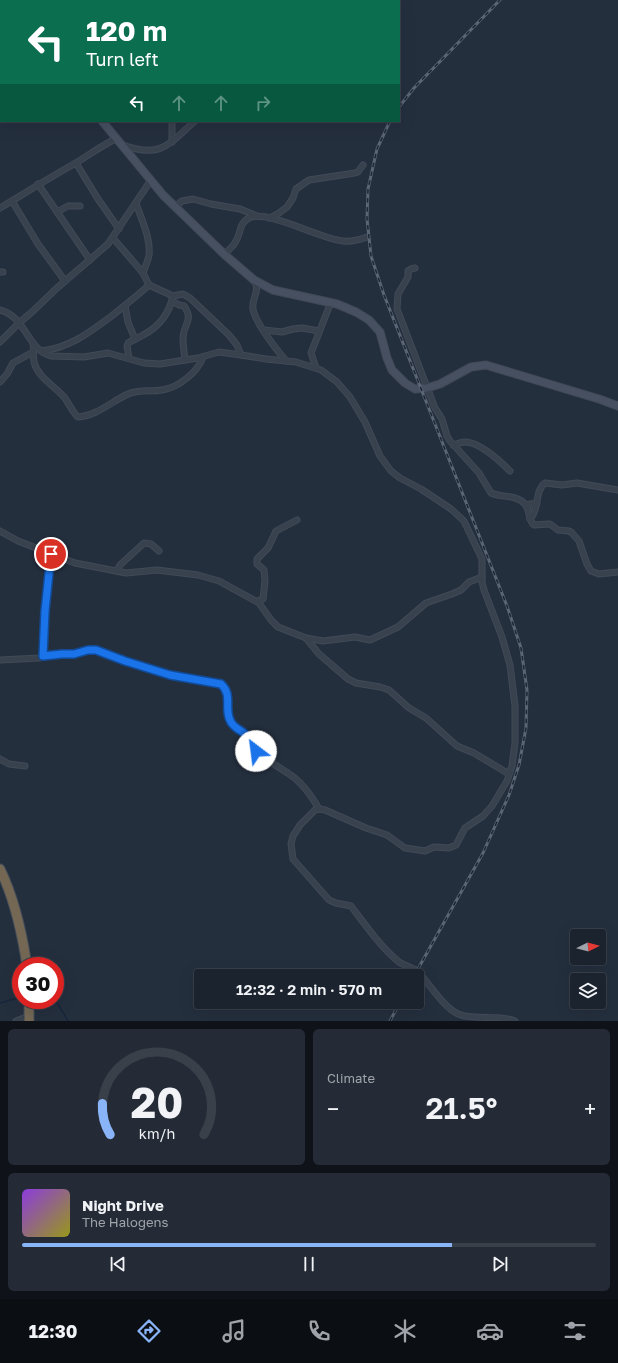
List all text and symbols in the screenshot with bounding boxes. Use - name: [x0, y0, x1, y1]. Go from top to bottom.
- text: 120 m: [86, 14, 167, 47]
- icon: left: [20, 16, 72, 68]
- text: Turn left: [86, 48, 159, 70]
- icon: left: [126, 92, 148, 114]
- icon: ahead: [168, 92, 190, 114]
- icon: ahead: [210, 92, 232, 114]
- icon: right: [252, 92, 274, 114]
- pin: [34, 537, 68, 571]
- icon: arrive: [40, 543, 62, 565]
- position arrow: [235, 730, 277, 772]
- north arrow: [570, 929, 606, 965]
- map controls: [570, 929, 606, 1009]
- speed limit sign: 30: [12, 957, 64, 1009]
- button: layers: [570, 973, 606, 1009]
- text: 12:32 · 2 min · 570 m: [236, 980, 382, 998]
- text: Climate: [327, 1070, 375, 1086]
- text: 20: [130, 1077, 183, 1127]
- text: 21.5°: [425, 1090, 498, 1126]
- text: −: [327, 1095, 339, 1122]
- text: +: [584, 1095, 596, 1122]
- text: km/h: [138, 1125, 175, 1142]
- text: Night Drive: [82, 1196, 164, 1214]
- text: The Halogens: [82, 1214, 168, 1230]
- icon: previous: [107, 1253, 129, 1275]
- icon: pause: [298, 1253, 320, 1275]
- icon: next: [489, 1253, 511, 1275]
- icon: directions: [135, 1317, 163, 1345]
- icon: music: [220, 1317, 248, 1345]
- icon: phone: [305, 1317, 333, 1345]
- icon: climate: [391, 1317, 419, 1345]
- icon: car: [476, 1317, 504, 1345]
- icon: filters: [561, 1317, 589, 1345]
- text: 12:30: [29, 1320, 77, 1342]

